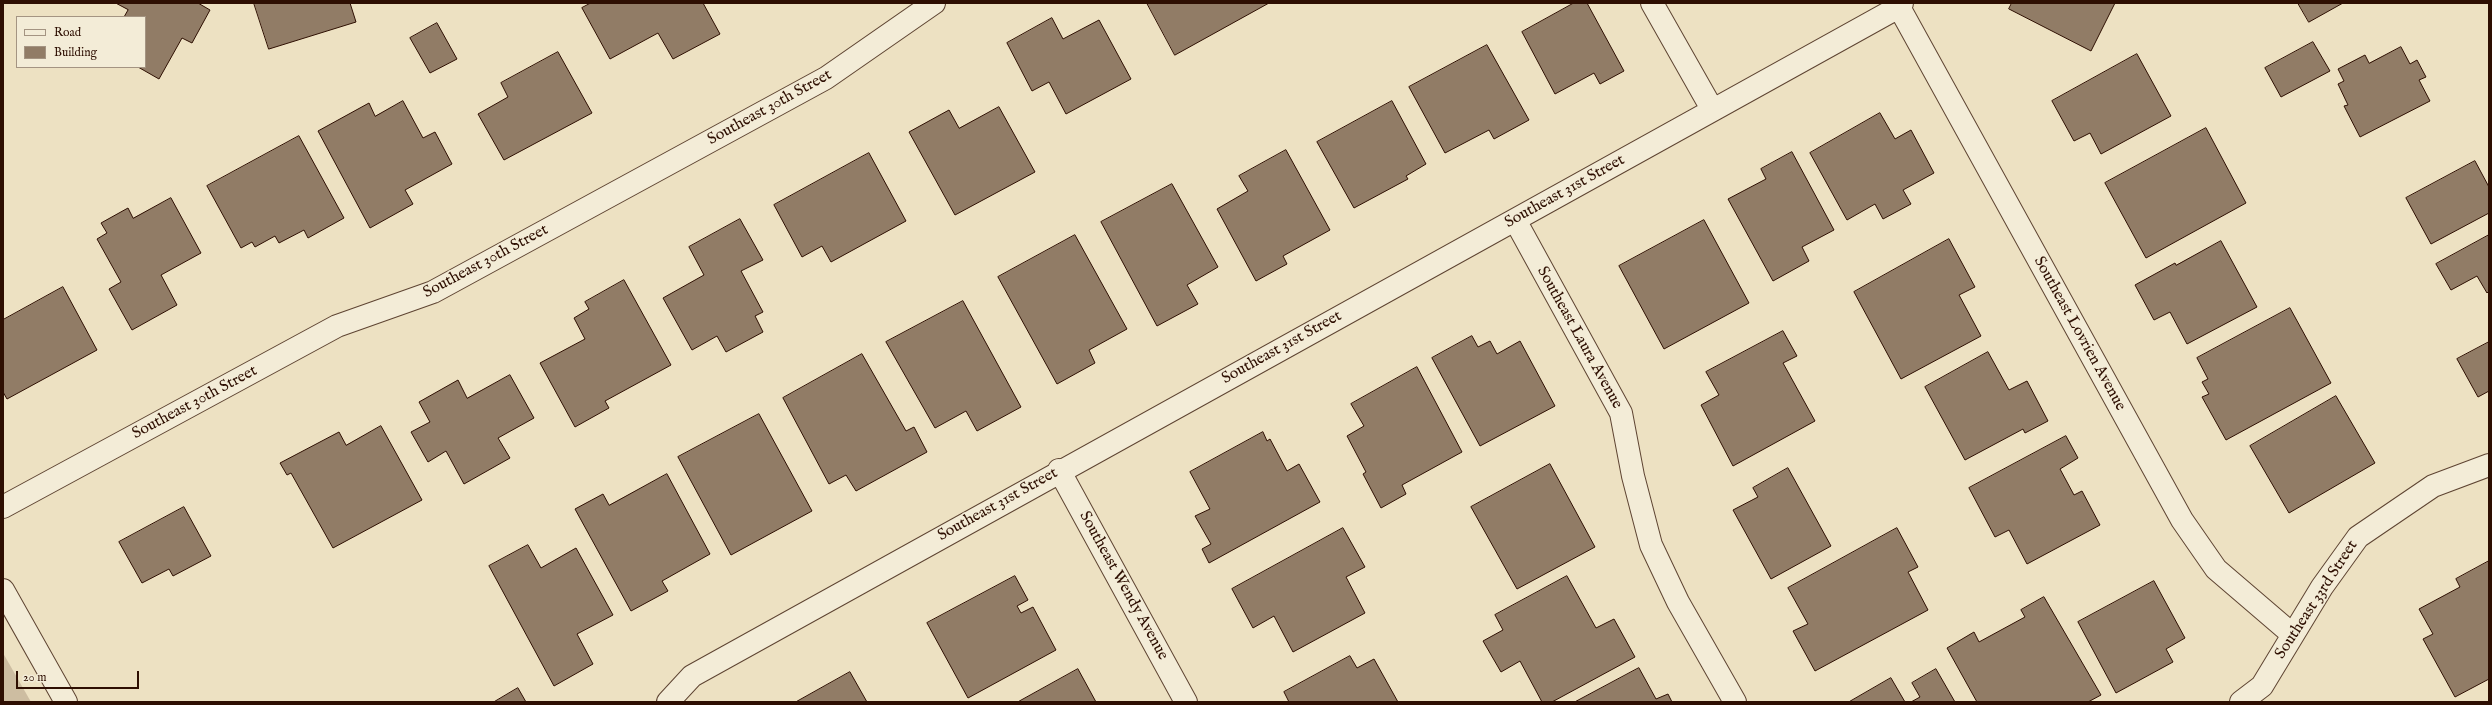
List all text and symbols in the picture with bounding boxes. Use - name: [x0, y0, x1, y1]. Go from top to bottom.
- legend: [16, 16, 146, 68]
- text: Road: [54, 25, 81, 40]
- text: Building: [54, 45, 97, 60]
- street label: Southeast 30th Street: [705, 66, 835, 150]
- street label: Southeast 31st Street: [1502, 151, 1628, 233]
- street label: Southeast 30th Street: [420, 221, 552, 303]
- street label: Southeast Lovrien Avenue: [2029, 254, 2129, 414]
- street label: Southeast Laura Avenue: [1532, 264, 1626, 412]
- street label: Southeast 31st Street: [1219, 307, 1345, 389]
- street label: Southeast 30th Street: [129, 362, 261, 444]
- street label: Southeast 31st Street: [935, 464, 1061, 546]
- street label: Southeast Wendy Avenue: [1074, 508, 1172, 664]
- street label: Southeast 33rd Street: [2272, 537, 2362, 663]
- scale bar: [18, 663, 141, 689]
- text: 20 m: [23, 670, 46, 685]

